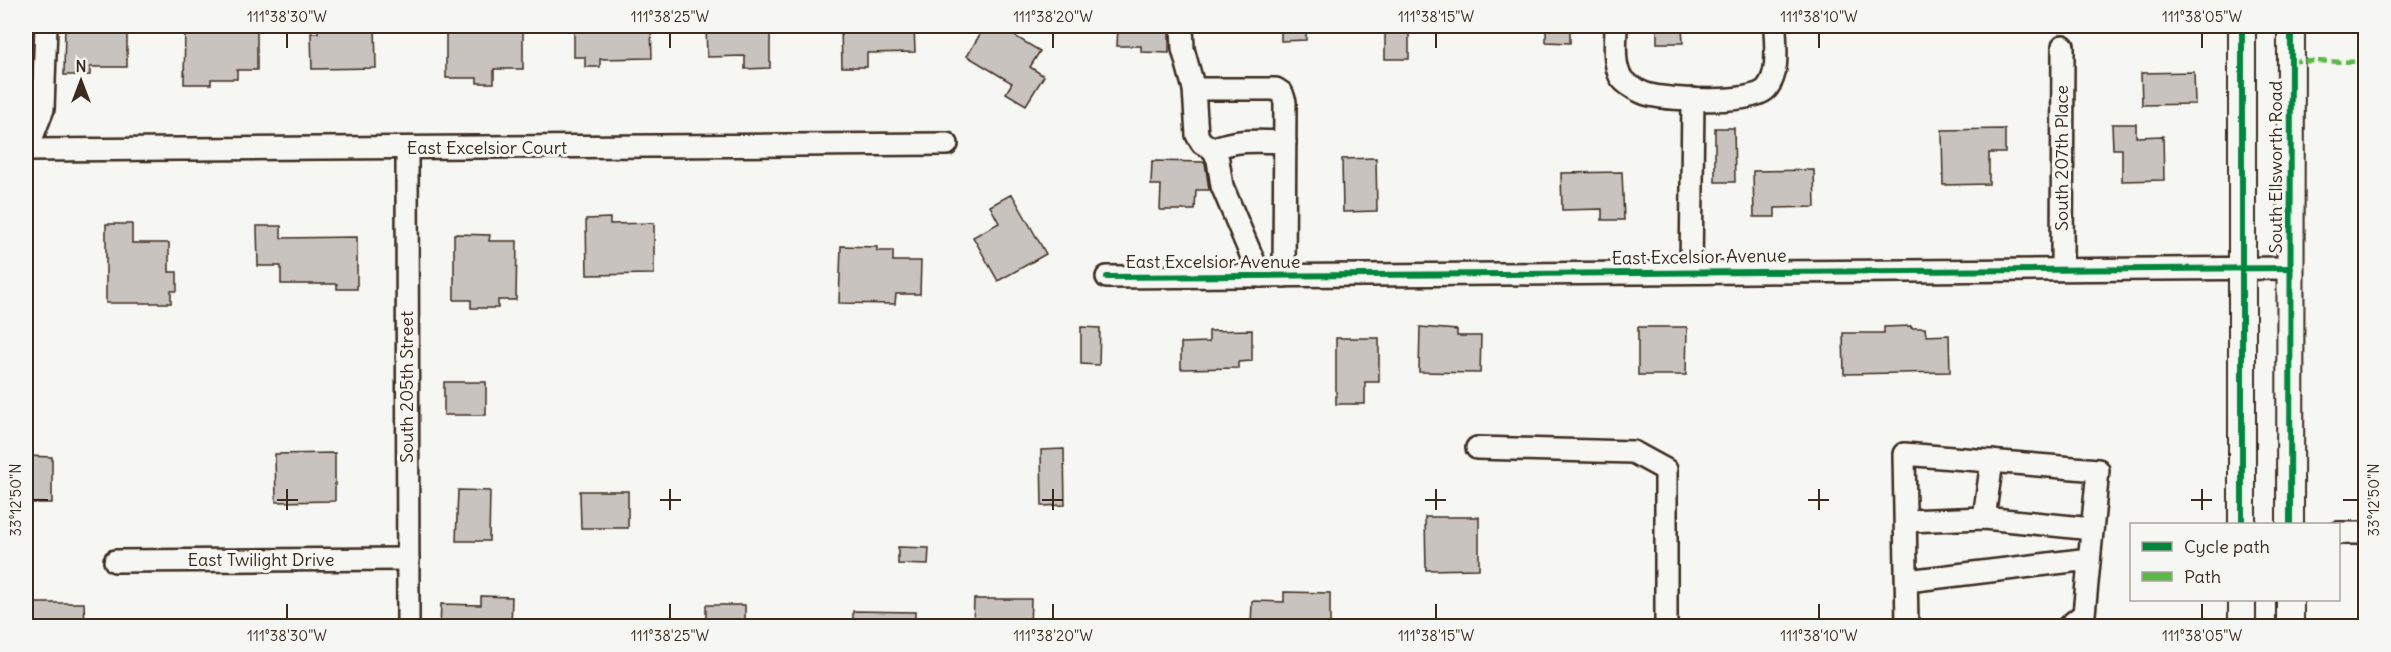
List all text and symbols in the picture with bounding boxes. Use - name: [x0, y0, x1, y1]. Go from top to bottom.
- text: 111°38'30"W: [247, 7, 327, 26]
- text: 111°38'25"W: [631, 7, 710, 26]
- text: 111°38'20"W: [1013, 7, 1093, 26]
- text: 111°38'15"W: [1398, 7, 1474, 26]
- text: 111°38'10"W: [1780, 7, 1858, 26]
- text: 111°38'05"W: [2162, 7, 2242, 26]
- north arrow: [51, 51, 111, 111]
- text: N: [75, 56, 87, 76]
- street label: South Ellsworth Road: [2264, 80, 2287, 253]
- street label: South 207th Place: [2050, 85, 2073, 231]
- street label: East Excelsior Court: [407, 136, 567, 159]
- street label: East Excelsior Avenue: [1611, 243, 1787, 270]
- street label: East Excelsior Avenue: [1126, 250, 1300, 273]
- street label: South 205th Street: [395, 311, 418, 463]
- text: 33°12'50"N: [6, 463, 25, 537]
- text: 33°12'50"N: [2364, 463, 2383, 537]
- legend: [2130, 523, 2340, 601]
- text: Cycle path: [2184, 535, 2270, 558]
- street label: East Twilight Drive: [188, 548, 334, 571]
- text: Path: [2184, 565, 2221, 588]
- text: 111°38'30"W: [247, 626, 327, 645]
- text: 111°38'25"W: [631, 626, 710, 645]
- text: 111°38'20"W: [1013, 626, 1093, 645]
- text: 111°38'15"W: [1398, 626, 1474, 645]
- text: 111°38'10"W: [1780, 626, 1858, 645]
- text: 111°38'05"W: [2162, 626, 2242, 645]

